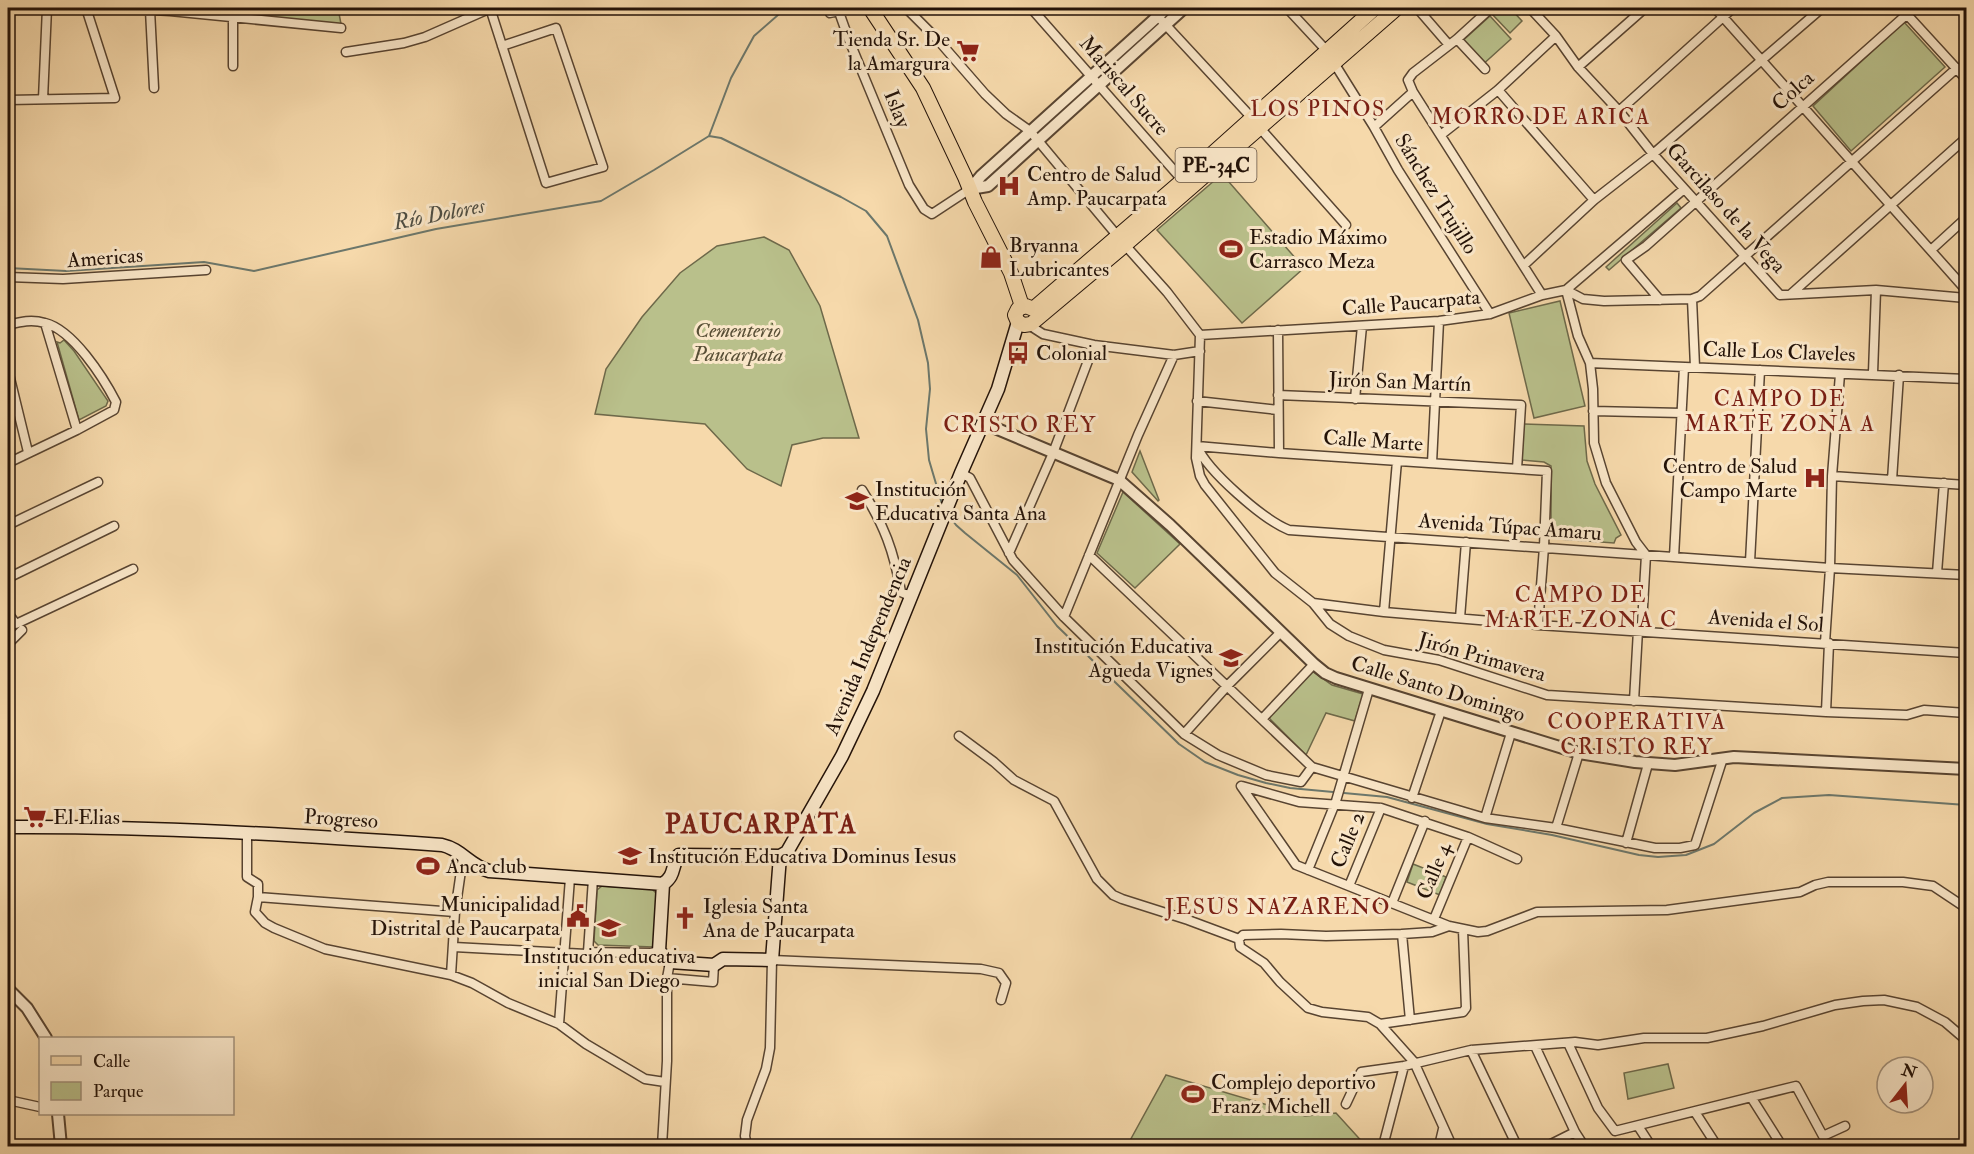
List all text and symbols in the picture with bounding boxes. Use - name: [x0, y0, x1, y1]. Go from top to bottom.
- place label: Tienda Sr. De la Amargura: [833, 26, 950, 77]
- street label: Mariscal Sucre: [1073, 30, 1175, 142]
- supermarket icon: Tienda Sr. De la Amargura: [955, 38, 981, 64]
- street label: Colca: [1766, 65, 1820, 117]
- street label: Islay: [877, 86, 917, 133]
- district label: LOS PINOS: [1250, 95, 1386, 123]
- district label: MORRO DE ARICA: [1431, 103, 1651, 131]
- street label: Sánchez Trujillo: [1388, 129, 1484, 259]
- street label: Garcilaso de la Vega: [1660, 137, 1792, 279]
- road number: PE-34C: [1176, 148, 1256, 182]
- place label: Centro de Salud Amp. Paucarpata: [1026, 161, 1167, 212]
- hospital icon: Centro de Salud Amp. Paucarpata: [996, 173, 1022, 199]
- water label: Río Dolores: [390, 191, 488, 237]
- place label: Estadio Máximo Carrasco Meza: [1249, 224, 1387, 275]
- place label: Bryanna Lubricantes: [1009, 232, 1109, 283]
- sports icon: Estadio Máximo Carrasco Meza: [1218, 236, 1244, 262]
- street label: Americas: [65, 242, 144, 274]
- shop icon: Bryanna Lubricantes: [978, 244, 1004, 270]
- street label: Calle Paucarpata: [1341, 283, 1482, 322]
- park label: Cementerio Paucarpata: [692, 317, 784, 368]
- street label: Calle Los Claveles: [1702, 336, 1856, 368]
- bus stop icon: Colonial: [1005, 340, 1031, 366]
- place label: Colonial: [1036, 340, 1108, 367]
- street label: Jirón San Martín: [1327, 366, 1472, 398]
- district label: CAMPO DE MARTE ZONA A: [1684, 385, 1876, 438]
- district label: CRISTO REY: [943, 411, 1097, 439]
- street label: Calle Marte: [1322, 424, 1424, 458]
- place label: Centro de Salud Campo Marte: [1663, 453, 1798, 504]
- hospital icon: Centro de Salud Campo Marte: [1802, 465, 1828, 491]
- place label: Institución Educativa Santa Ana: [875, 476, 1047, 527]
- school or university icon: Institución Educativa Santa Ana: [844, 488, 870, 514]
- street label: Avenida Túpac Amaru: [1417, 507, 1603, 547]
- street label: Avenida Independencia: [818, 552, 918, 740]
- district label: CAMPO DE MARTE ZONA C: [1484, 581, 1678, 634]
- street label: Avenida el Sol: [1706, 603, 1825, 639]
- street label: Jirón Primavera: [1414, 626, 1549, 688]
- place label: Institución Educativa Agueda Vignes: [1034, 633, 1213, 684]
- school or university icon: Institución Educativa Agueda Vignes: [1218, 645, 1244, 671]
- street label: Calle Santo Domingo: [1348, 650, 1528, 728]
- district label: COOPERATIVA CRISTO REY: [1547, 708, 1727, 761]
- street label: Progreso: [303, 803, 379, 835]
- supermarket icon: El Elias: [22, 804, 48, 830]
- place label: El Elias: [53, 804, 120, 831]
- district label: PAUCARPATA: [665, 808, 857, 841]
- street label: Calle 2: [1325, 808, 1371, 872]
- street label: Calle 4: [1410, 837, 1458, 903]
- school or university icon: Institución Educativa Dominus Iesus: [617, 843, 643, 869]
- place label: Institución Educativa Dominus Iesus: [648, 843, 956, 870]
- sports icon: Anca club: [415, 853, 441, 879]
- place label: Anca club: [445, 853, 527, 880]
- place label: Municipalidad Distrital de Paucarpata: [370, 891, 561, 942]
- place label: Iglesia Santa Ana de Paucarpata: [702, 893, 855, 944]
- district label: JESUS NAZARENO: [1164, 893, 1391, 921]
- public building icon: Municipalidad Distrital de Paucarpata: [565, 903, 591, 929]
- church icon: Iglesia Santa Ana de Paucarpata: [672, 905, 698, 931]
- school or university icon: Institución educativa inicial San Diego: [596, 915, 622, 941]
- place label: Institución educativa inicial San Diego: [523, 943, 696, 994]
- legend: [39, 1037, 234, 1115]
- text: Calle: [93, 1050, 131, 1073]
- north arrow: [1875, 1055, 1935, 1115]
- text: N: [1898, 1060, 1920, 1083]
- place label: Complejo deportivo Franz Michell: [1211, 1069, 1376, 1120]
- text: Parque: [93, 1080, 144, 1103]
- sports icon: Complejo deportivo Franz Michell: [1180, 1081, 1206, 1107]

